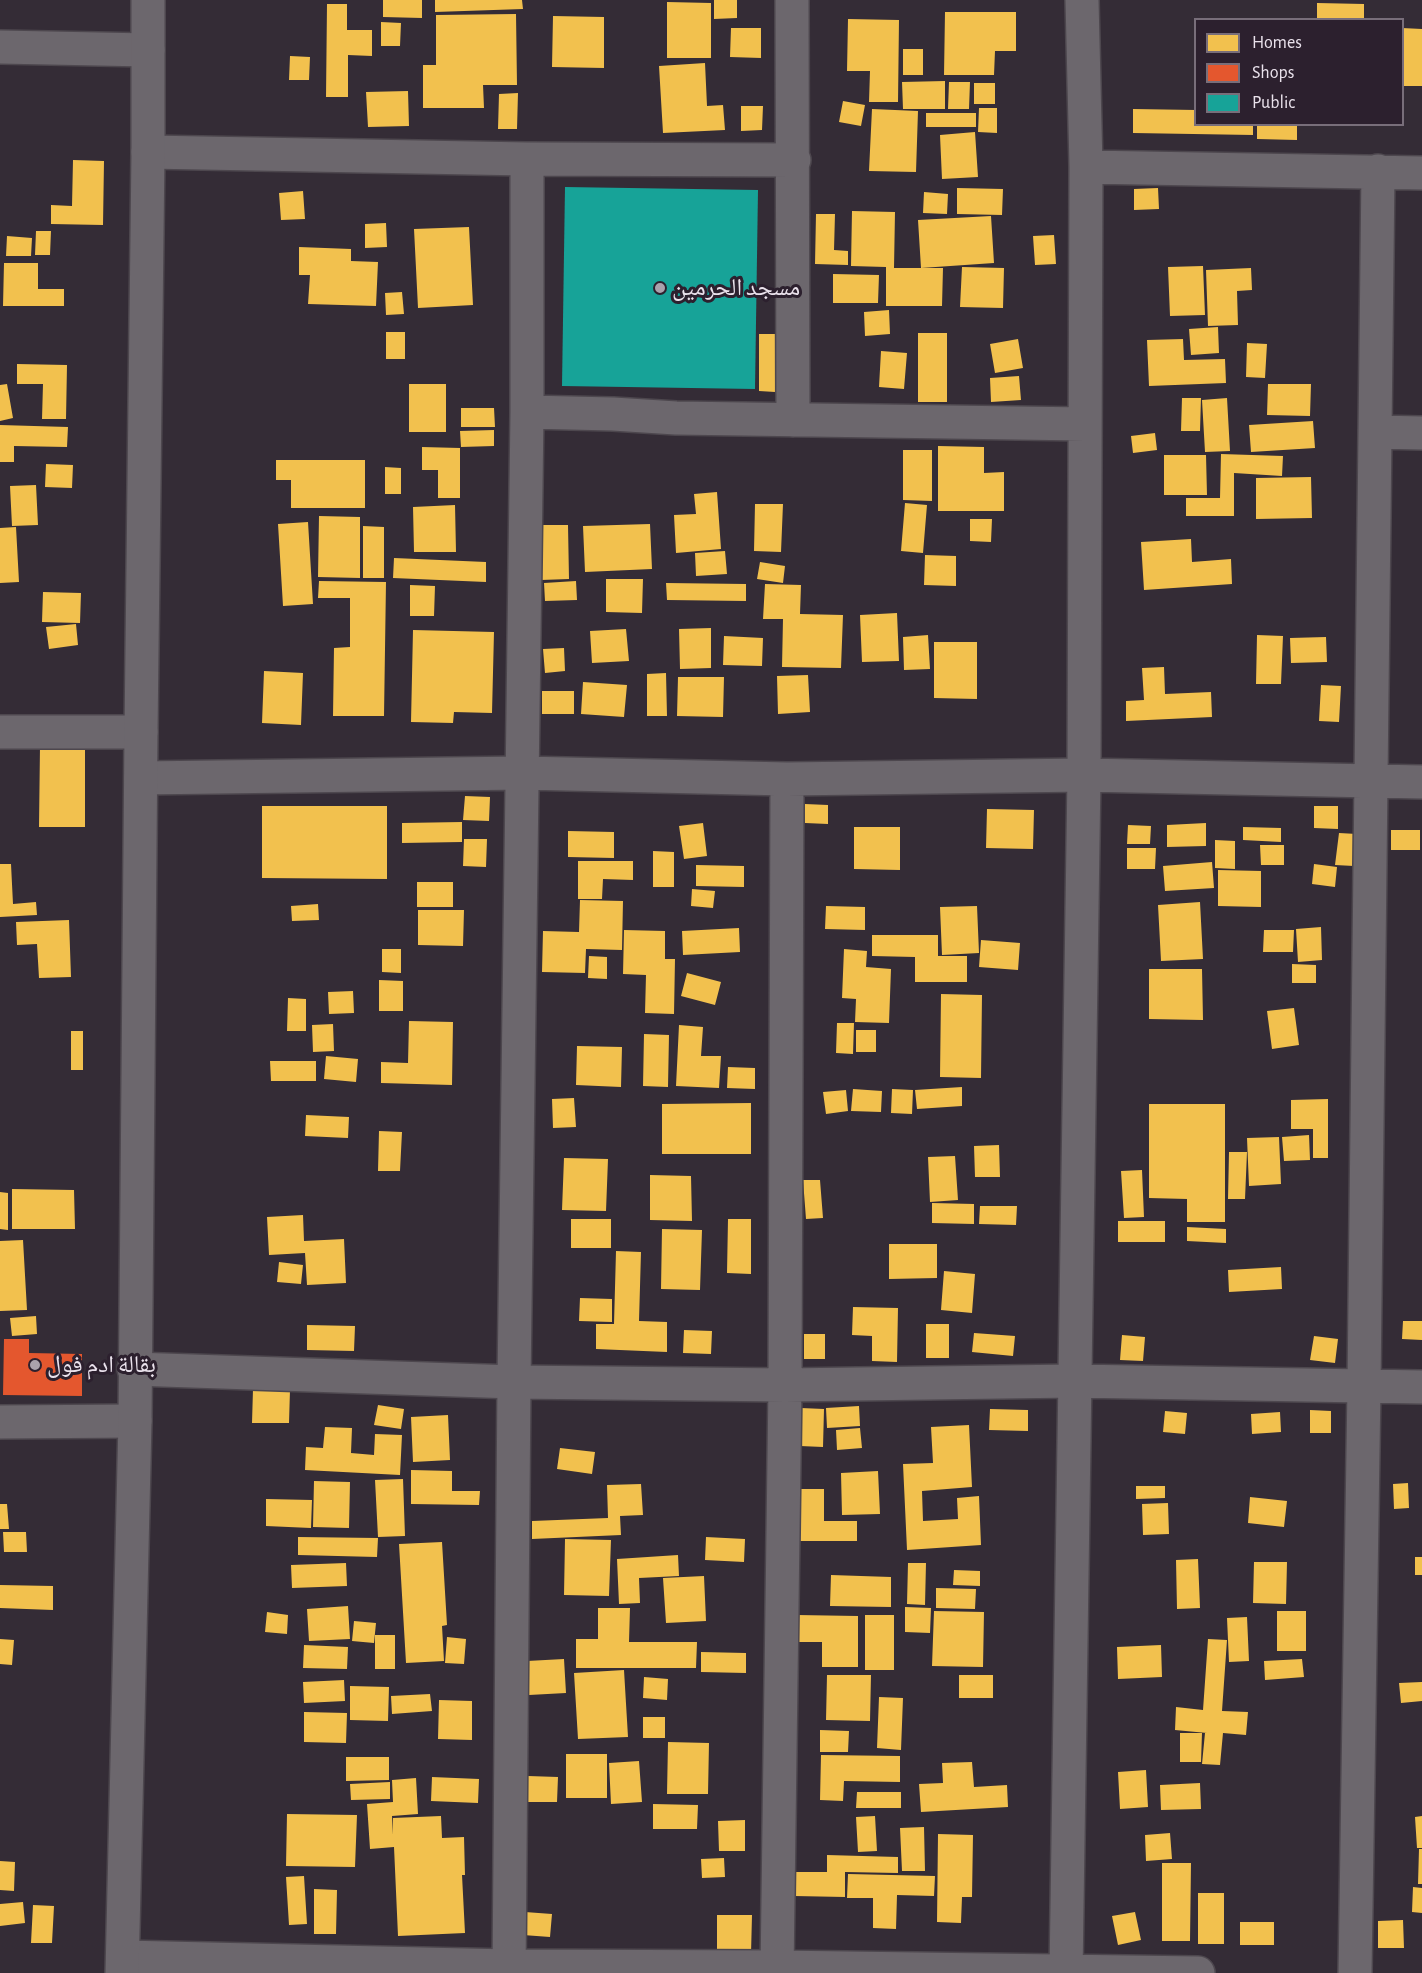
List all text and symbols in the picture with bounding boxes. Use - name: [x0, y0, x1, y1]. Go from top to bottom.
- legend: [1194, 18, 1404, 126]
- text: Homes: [1252, 34, 1302, 52]
- text: Shops: [1252, 64, 1294, 82]
- text: Public: [1252, 94, 1295, 112]
- place label: مسجد الحرمين: [672, 274, 800, 302]
- marker: مسجد الحرمين: [653, 281, 667, 295]
- place label: بقالة ادم فول: [47, 1351, 156, 1379]
- marker: بقالة ادم فول: [28, 1358, 42, 1372]

